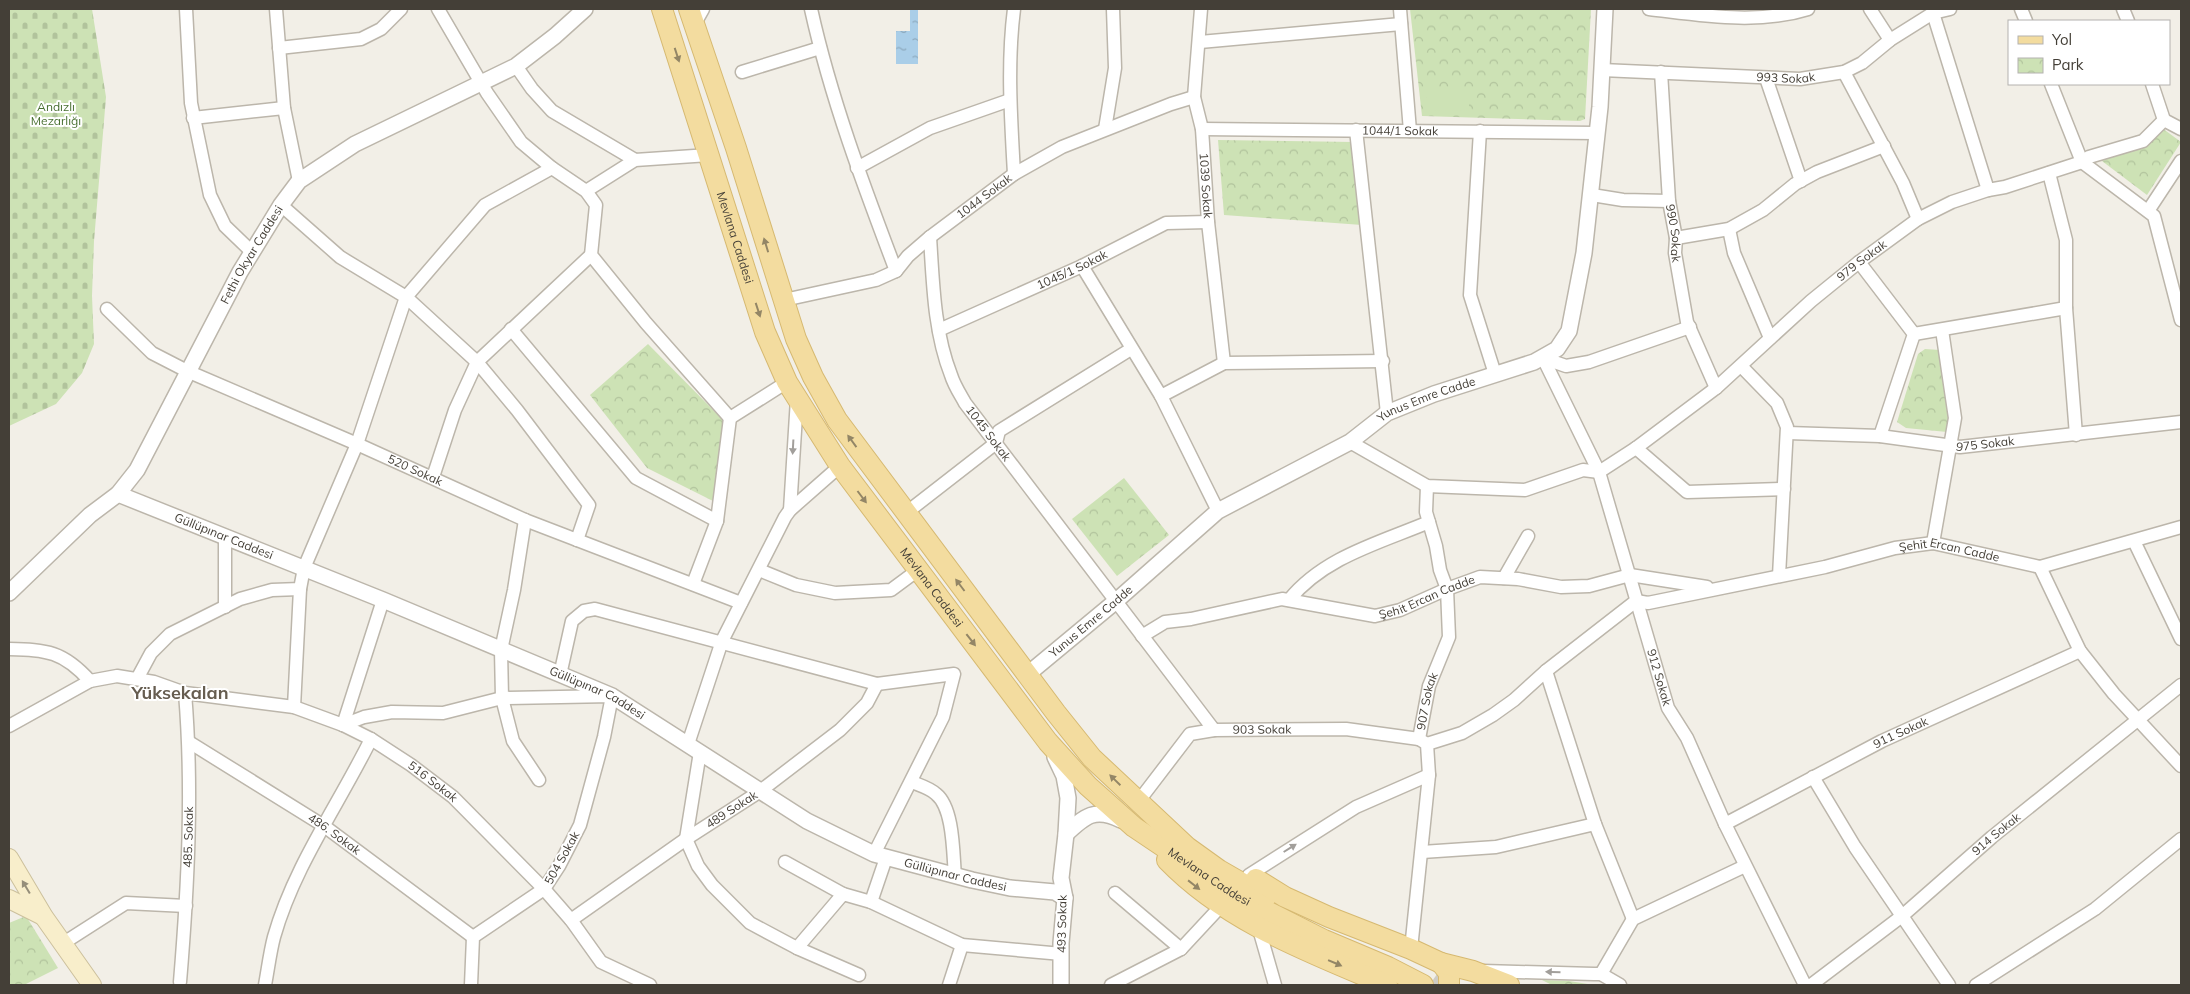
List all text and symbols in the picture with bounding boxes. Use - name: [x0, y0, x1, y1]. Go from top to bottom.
- legend: [2008, 20, 2170, 85]
- text: Yol: [2051, 30, 2072, 49]
- one-way arrow: [673, 48, 681, 63]
- text: Park: [2052, 55, 2084, 74]
- street label: 993 Sokak: [1756, 69, 1817, 86]
- park label: Andızlı Mezarlığı: [31, 99, 81, 128]
- street label: 1044/1 Sokak: [1362, 123, 1439, 138]
- street label: 1039 Sokak: [1197, 152, 1216, 220]
- street label: 1044 Sokak: [953, 170, 1015, 222]
- street label: Mevlana Caddesi: [714, 190, 757, 285]
- street label: Fethi Okyar Caddesi: [217, 202, 286, 306]
- street label: 990 Sokak: [1663, 203, 1685, 264]
- street label: 979 Sokak: [1834, 236, 1890, 284]
- one-way arrow: [762, 237, 770, 252]
- street label: 1045/1 Sokak: [1034, 246, 1110, 292]
- one-way arrow: [755, 302, 763, 317]
- street label: Yunus Emre Cadde: [1373, 373, 1477, 426]
- street label: 1045 Sokak: [963, 403, 1015, 465]
- street label: 975 Sokak: [1955, 433, 2016, 454]
- one-way arrow: [847, 434, 857, 447]
- one-way arrow: [788, 440, 796, 456]
- street label: 520 Sokak: [385, 451, 446, 489]
- one-way arrow: [857, 490, 868, 503]
- street label: Güllüpınar Caddesi: [172, 509, 276, 562]
- street label: Şehit Ercan Cadde: [1898, 535, 2001, 565]
- street label: Mevlana Caddesi: [897, 544, 967, 630]
- street label: Şehit Ercan Cadde: [1377, 572, 1477, 622]
- one-way arrow: [954, 579, 965, 592]
- street label: Yunus Emre Cadde: [1045, 582, 1135, 661]
- one-way arrow: [966, 633, 977, 646]
- street label: 912 Sokak: [1644, 647, 1675, 708]
- street label: Güllüpınar Caddesi: [547, 663, 648, 722]
- street label: 907 Sokak: [1413, 669, 1441, 731]
- district label: Yüksekalan: [130, 681, 229, 704]
- street label: 911 Sokak: [1870, 713, 1931, 751]
- street label: 903 Sokak: [1233, 721, 1292, 737]
- street label: 516 Sokak: [405, 757, 462, 805]
- one-way arrow: [1110, 774, 1122, 786]
- street label: 489 Sokak: [703, 787, 761, 831]
- street label: 485. Sokak: [179, 806, 196, 868]
- street label: 914 Sokak: [1968, 809, 2024, 858]
- street label: 486. Sokak: [305, 810, 364, 858]
- street label: 504 Sokak: [541, 828, 583, 887]
- street label: Mevlana Caddesi: [1165, 844, 1253, 909]
- one-way arrow: [1283, 844, 1296, 853]
- street label: Güllüpınar Caddesi: [903, 854, 1008, 894]
- one-way arrow: [1187, 880, 1201, 890]
- one-way arrow: [22, 881, 31, 894]
- street label: 493 Sokak: [1053, 894, 1070, 953]
- one-way arrow: [1328, 960, 1343, 968]
- one-way arrow: [1545, 968, 1561, 976]

